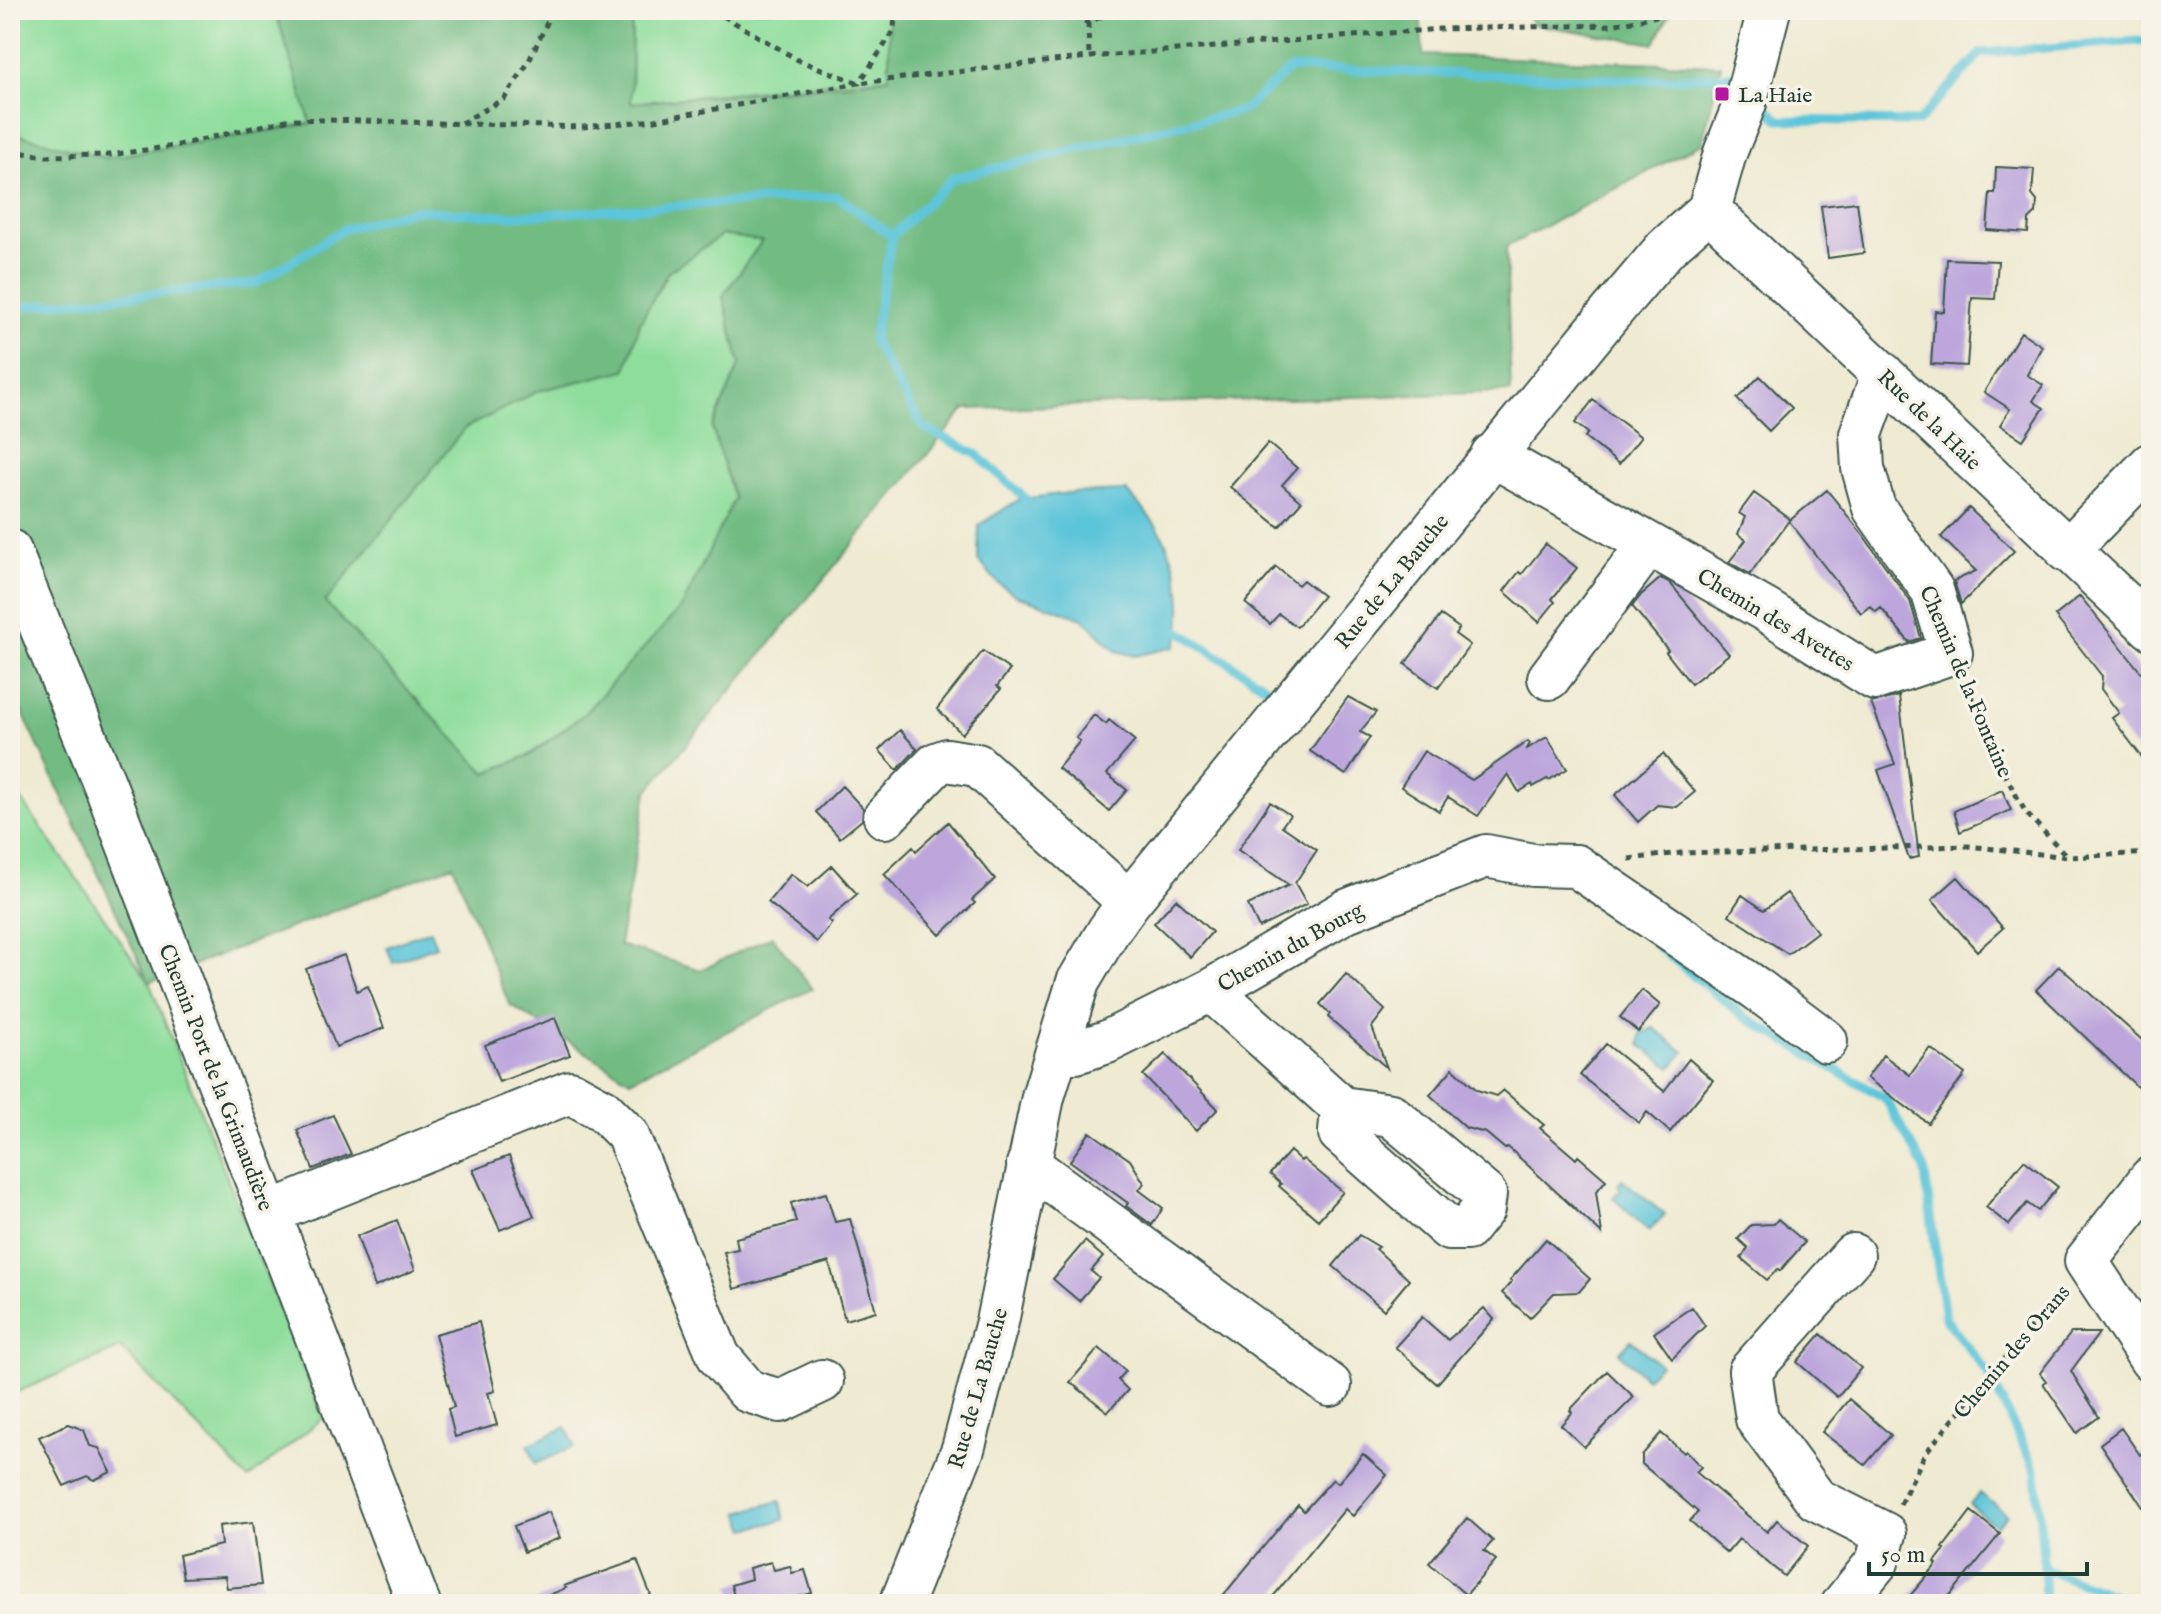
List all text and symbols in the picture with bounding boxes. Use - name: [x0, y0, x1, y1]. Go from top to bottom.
- place label: La Haie: [1738, 82, 1812, 110]
- marker: La Haie: [1713, 85, 1731, 103]
- street label: Rue de la Haie: [1871, 364, 1987, 477]
- street label: Rue de La Bauche: [1329, 509, 1456, 656]
- street label: Chemin des Avettes: [1691, 563, 1859, 679]
- street label: Chemin de la Fontaine: [1912, 582, 2018, 782]
- street label: Chemin du Bourg: [1213, 896, 1370, 999]
- street label: Chemin Port de la Grimaudière: [151, 940, 279, 1215]
- street label: Chemin des Orans: [1948, 1280, 2077, 1425]
- street label: Rue de La Bauche: [943, 1305, 1015, 1472]
- scale bar: [1869, 1526, 2087, 1576]
- text: 50 m: [1881, 1540, 1925, 1571]

